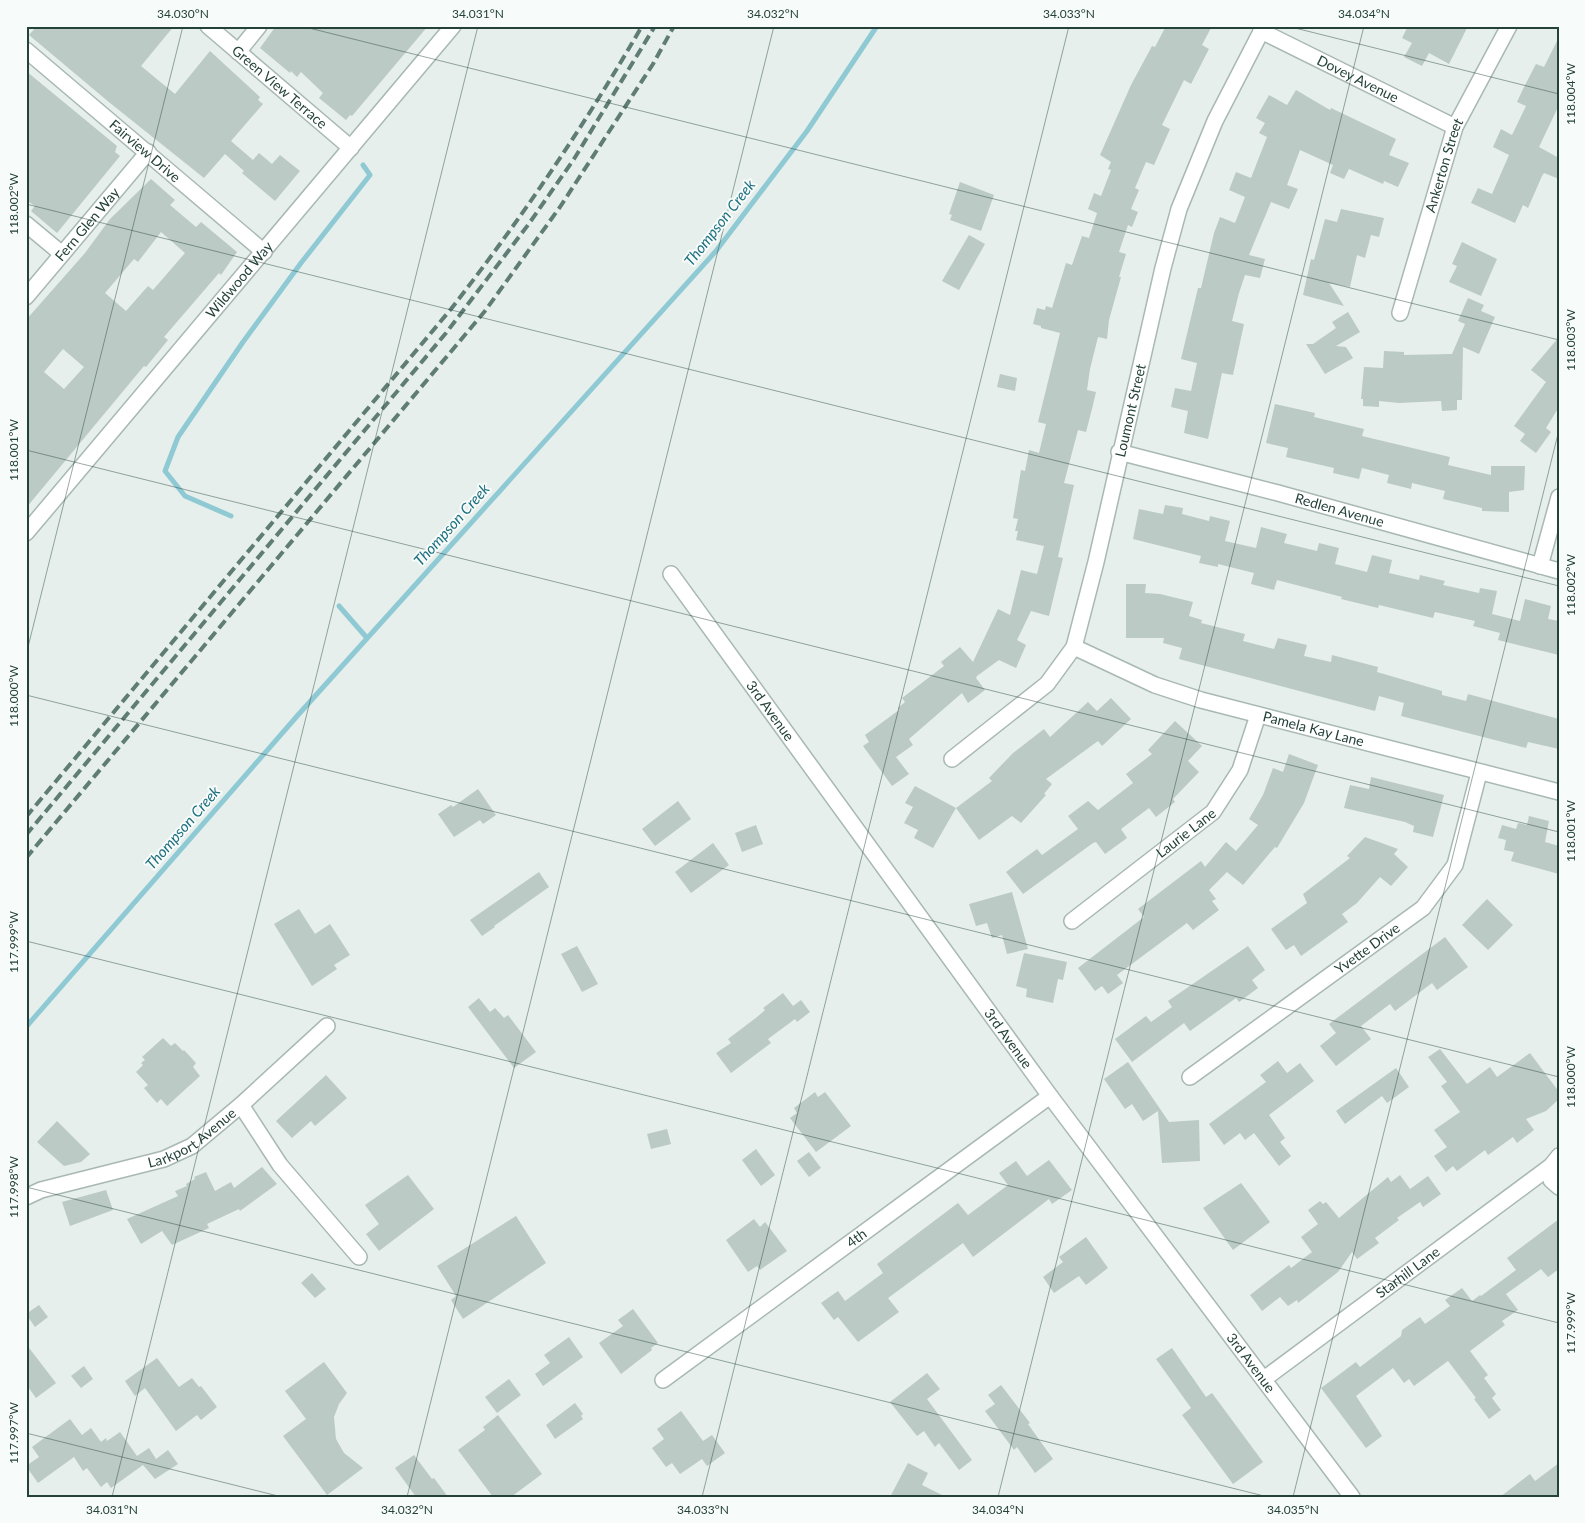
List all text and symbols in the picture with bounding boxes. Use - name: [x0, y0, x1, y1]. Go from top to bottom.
- text: 34.030°N: [157, 6, 209, 21]
- text: 34.031°N: [452, 6, 504, 21]
- text: 34.032°N: [747, 6, 799, 21]
- text: 34.033°N: [1043, 6, 1095, 21]
- text: 34.034°N: [1338, 6, 1390, 21]
- street label: Green View Terrace: [229, 41, 331, 132]
- street label: Dovey Avenue: [1314, 51, 1402, 106]
- text: 118.004°W: [1563, 62, 1578, 125]
- street label: Ankerton Street: [1421, 115, 1466, 214]
- street label: Fairview Drive: [106, 116, 184, 186]
- text: 118.002°W: [6, 172, 21, 235]
- water label: Thompson Creek: [680, 175, 759, 269]
- street label: Fern Glen Way: [51, 183, 123, 264]
- street label: Wildwood Way: [202, 237, 276, 321]
- text: 118.003°W: [1563, 308, 1578, 371]
- street label: Loumont Street: [1111, 362, 1149, 459]
- text: 118.001°W: [6, 418, 21, 481]
- water label: Thompson Creek: [410, 479, 493, 569]
- street label: Redlen Avenue: [1293, 489, 1386, 530]
- text: 118.002°W: [1563, 553, 1578, 616]
- text: 118.000°W: [6, 664, 21, 727]
- street label: 3rd Avenue: [743, 677, 798, 744]
- street label: Pamela Kay Lane: [1261, 707, 1366, 750]
- water label: Thompson Creek: [141, 781, 224, 873]
- text: 118.001°W: [1563, 799, 1578, 862]
- street label: Laurie Lane: [1152, 804, 1219, 861]
- text: 117.999°W: [6, 910, 21, 973]
- street label: Yvette Drive: [1331, 919, 1403, 977]
- street label: 3rd Avenue: [981, 1005, 1036, 1072]
- text: 118.000°W: [1563, 1045, 1578, 1108]
- street label: Larkport Avenue: [146, 1104, 239, 1171]
- text: 117.998°W: [6, 1155, 21, 1218]
- street label: 4th: [843, 1225, 870, 1251]
- street label: Starhill Lane: [1372, 1243, 1443, 1301]
- text: 117.999°W: [1563, 1291, 1578, 1354]
- street label: 3rd Avenue: [1223, 1329, 1279, 1396]
- text: 117.997°W: [6, 1401, 21, 1464]
- text: 34.031°N: [86, 1502, 138, 1517]
- text: 34.032°N: [381, 1502, 433, 1517]
- text: 34.033°N: [677, 1502, 729, 1517]
- text: 34.034°N: [972, 1502, 1024, 1517]
- text: 34.035°N: [1267, 1502, 1319, 1517]

